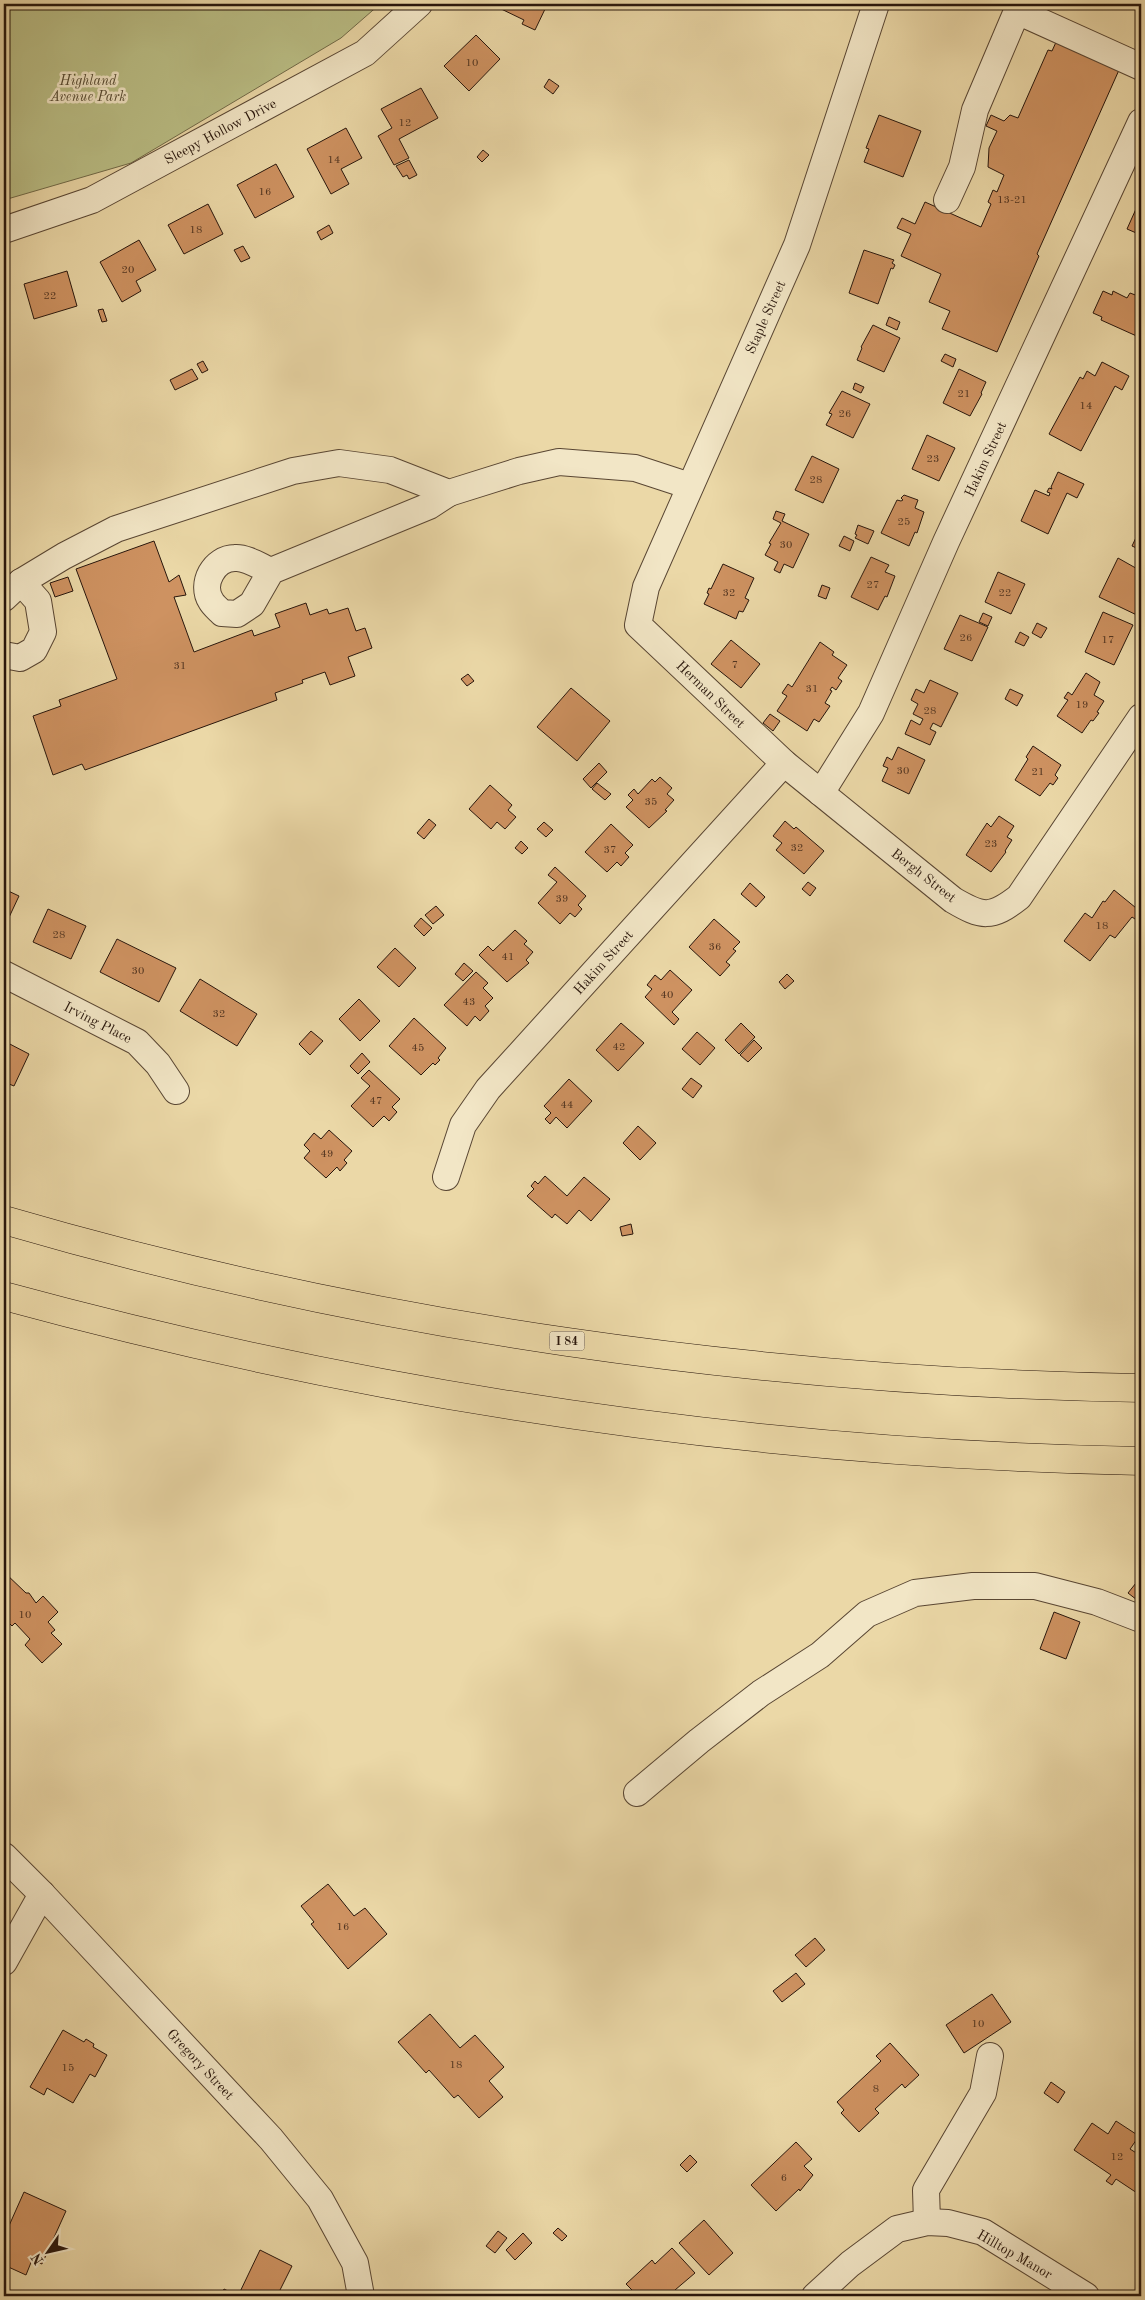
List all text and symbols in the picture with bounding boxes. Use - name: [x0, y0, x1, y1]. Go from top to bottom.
- house number: 10: [466, 58, 478, 69]
- park label: Highland Avenue Park: [49, 74, 126, 104]
- street label: Sleepy Hollow Drive: [162, 96, 279, 167]
- house number: 12: [399, 118, 411, 129]
- house number: 14: [328, 155, 340, 166]
- house number: 16: [259, 187, 271, 198]
- house number: 13-21: [997, 195, 1027, 206]
- house number: 18: [190, 225, 202, 236]
- house number: 20: [122, 265, 134, 276]
- street label: Staple Street: [743, 278, 788, 356]
- house number: 22: [44, 291, 56, 302]
- house number: 21: [958, 389, 970, 400]
- house number: 14: [1080, 401, 1092, 412]
- house number: 26: [839, 409, 851, 420]
- street label: Hakim Street: [962, 420, 1009, 499]
- house number: 23: [927, 454, 939, 465]
- house number: 28: [810, 475, 822, 486]
- house number: 25: [898, 517, 910, 528]
- house number: 30: [780, 540, 792, 551]
- house number: 27: [867, 580, 879, 591]
- house number: 32: [723, 588, 735, 599]
- house number: 22: [999, 588, 1011, 599]
- house number: 26: [960, 633, 972, 644]
- house number: 17: [1102, 635, 1114, 646]
- street label: Herman Street: [673, 658, 748, 731]
- house number: 7: [732, 660, 738, 671]
- house number: 31: [174, 661, 186, 672]
- house number: 31: [806, 684, 818, 695]
- house number: 19: [1076, 700, 1088, 711]
- house number: 28: [924, 706, 936, 717]
- house number: 30: [897, 766, 909, 777]
- house number: 21: [1032, 767, 1044, 778]
- house number: 35: [645, 797, 657, 808]
- house number: 23: [985, 839, 997, 850]
- house number: 32: [791, 843, 803, 854]
- house number: 37: [604, 845, 616, 856]
- street label: Bergh Street: [888, 846, 959, 905]
- house number: 39: [556, 894, 568, 905]
- house number: 18: [1096, 921, 1108, 932]
- street label: Hakim Street: [571, 928, 636, 998]
- house number: 28: [53, 930, 65, 941]
- house number: 36: [709, 942, 721, 953]
- house number: 41: [502, 952, 514, 963]
- house number: 30: [132, 966, 144, 977]
- house number: 40: [661, 990, 673, 1001]
- house number: 43: [463, 997, 475, 1008]
- street label: Irving Place: [61, 1000, 134, 1046]
- house number: 32: [213, 1009, 225, 1020]
- house number: 42: [613, 1042, 625, 1053]
- house number: 45: [412, 1043, 424, 1054]
- house number: 47: [370, 1096, 382, 1107]
- house number: 44: [561, 1100, 573, 1111]
- house number: 49: [321, 1149, 333, 1160]
- road number: I 84: [550, 1332, 584, 1350]
- house number: 10: [19, 1610, 31, 1621]
- house number: 16: [337, 1922, 349, 1933]
- house number: 10: [972, 2019, 984, 2030]
- street label: Gregory Street: [164, 2027, 236, 2103]
- house number: 18: [450, 2060, 462, 2071]
- house number: 15: [62, 2063, 74, 2074]
- house number: 8: [873, 2084, 879, 2095]
- house number: 12: [1111, 2152, 1123, 2163]
- house number: 6: [781, 2173, 787, 2184]
- north arrow: [22, 2228, 72, 2278]
- street label: Hilltop Manor: [975, 2228, 1055, 2282]
- text: N: [29, 2250, 47, 2267]

